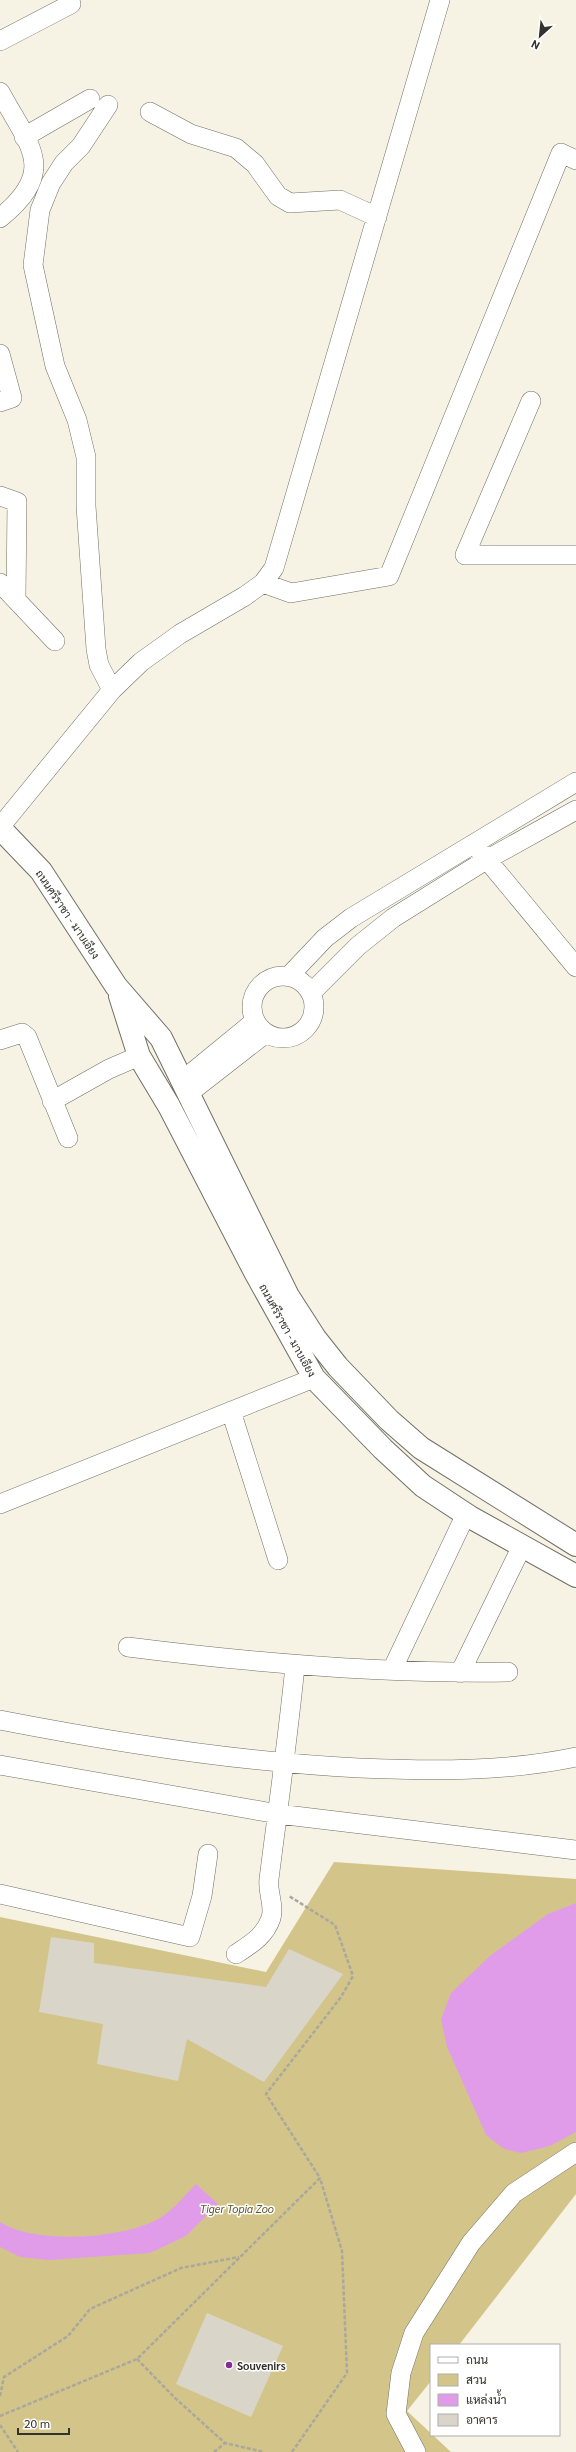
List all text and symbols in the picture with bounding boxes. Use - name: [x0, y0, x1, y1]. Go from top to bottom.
- north arrow: [520, 16, 560, 56]
- text: N: [528, 37, 542, 54]
- street label: ถนนศรีราชา - มาบเอียง: [33, 867, 103, 961]
- street label: ถนนศรีราชา - มาบเอียง: [256, 1281, 320, 1379]
- park label: Tiger Topia Zoo: [200, 2201, 274, 2216]
- legend: [430, 2344, 560, 2436]
- text: ถนน: [466, 2351, 489, 2367]
- place label: Souvenirs: [237, 2358, 286, 2373]
- marker: Souvenirs: [224, 2360, 234, 2370]
- text: สวน: [466, 2371, 487, 2387]
- text: แหล่งน้ำ: [466, 2389, 506, 2407]
- scale bar: [18, 2410, 69, 2436]
- text: อาคาร: [466, 2411, 498, 2427]
- text: 20 m: [24, 2415, 50, 2431]

